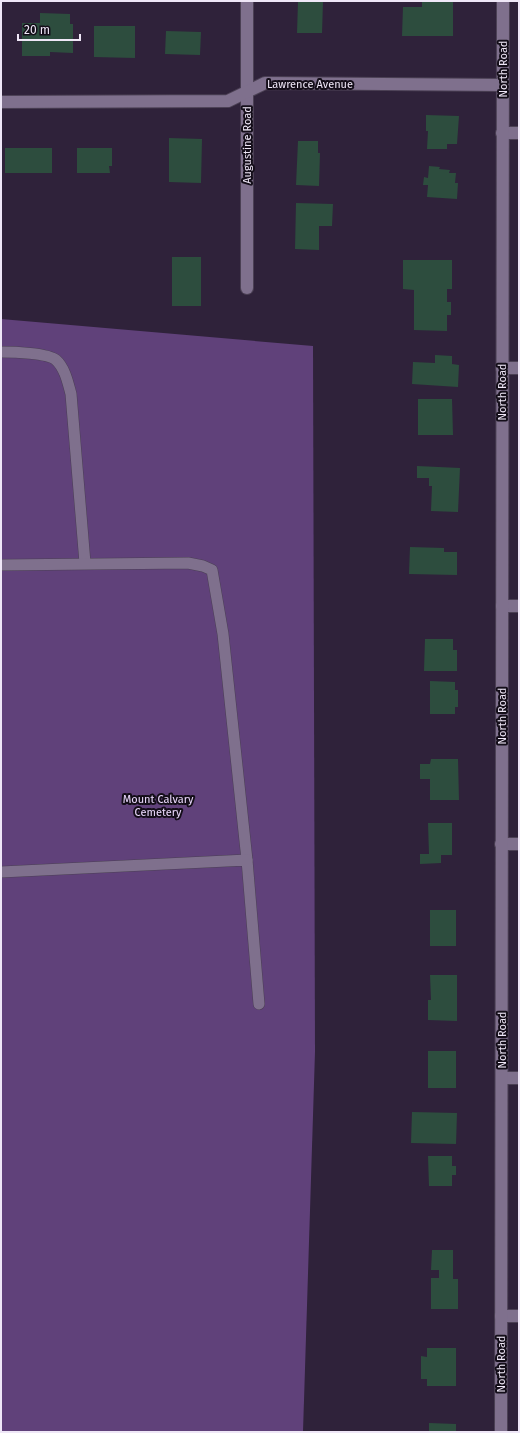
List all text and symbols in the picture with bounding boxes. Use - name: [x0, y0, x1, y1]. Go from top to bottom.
- scale bar: [18, 16, 80, 42]
- text: 20 m: [24, 23, 50, 37]
- street label: North Road: [497, 41, 510, 97]
- street label: Lawrence Avenue: [267, 78, 353, 91]
- street label: Augustine Road: [241, 106, 254, 184]
- street label: North Road: [496, 364, 509, 420]
- street label: North Road: [496, 688, 509, 744]
- park label: Mount Calvary Cemetery: [123, 793, 194, 819]
- street label: North Road: [496, 1012, 509, 1068]
- street label: North Road: [495, 1336, 508, 1392]

